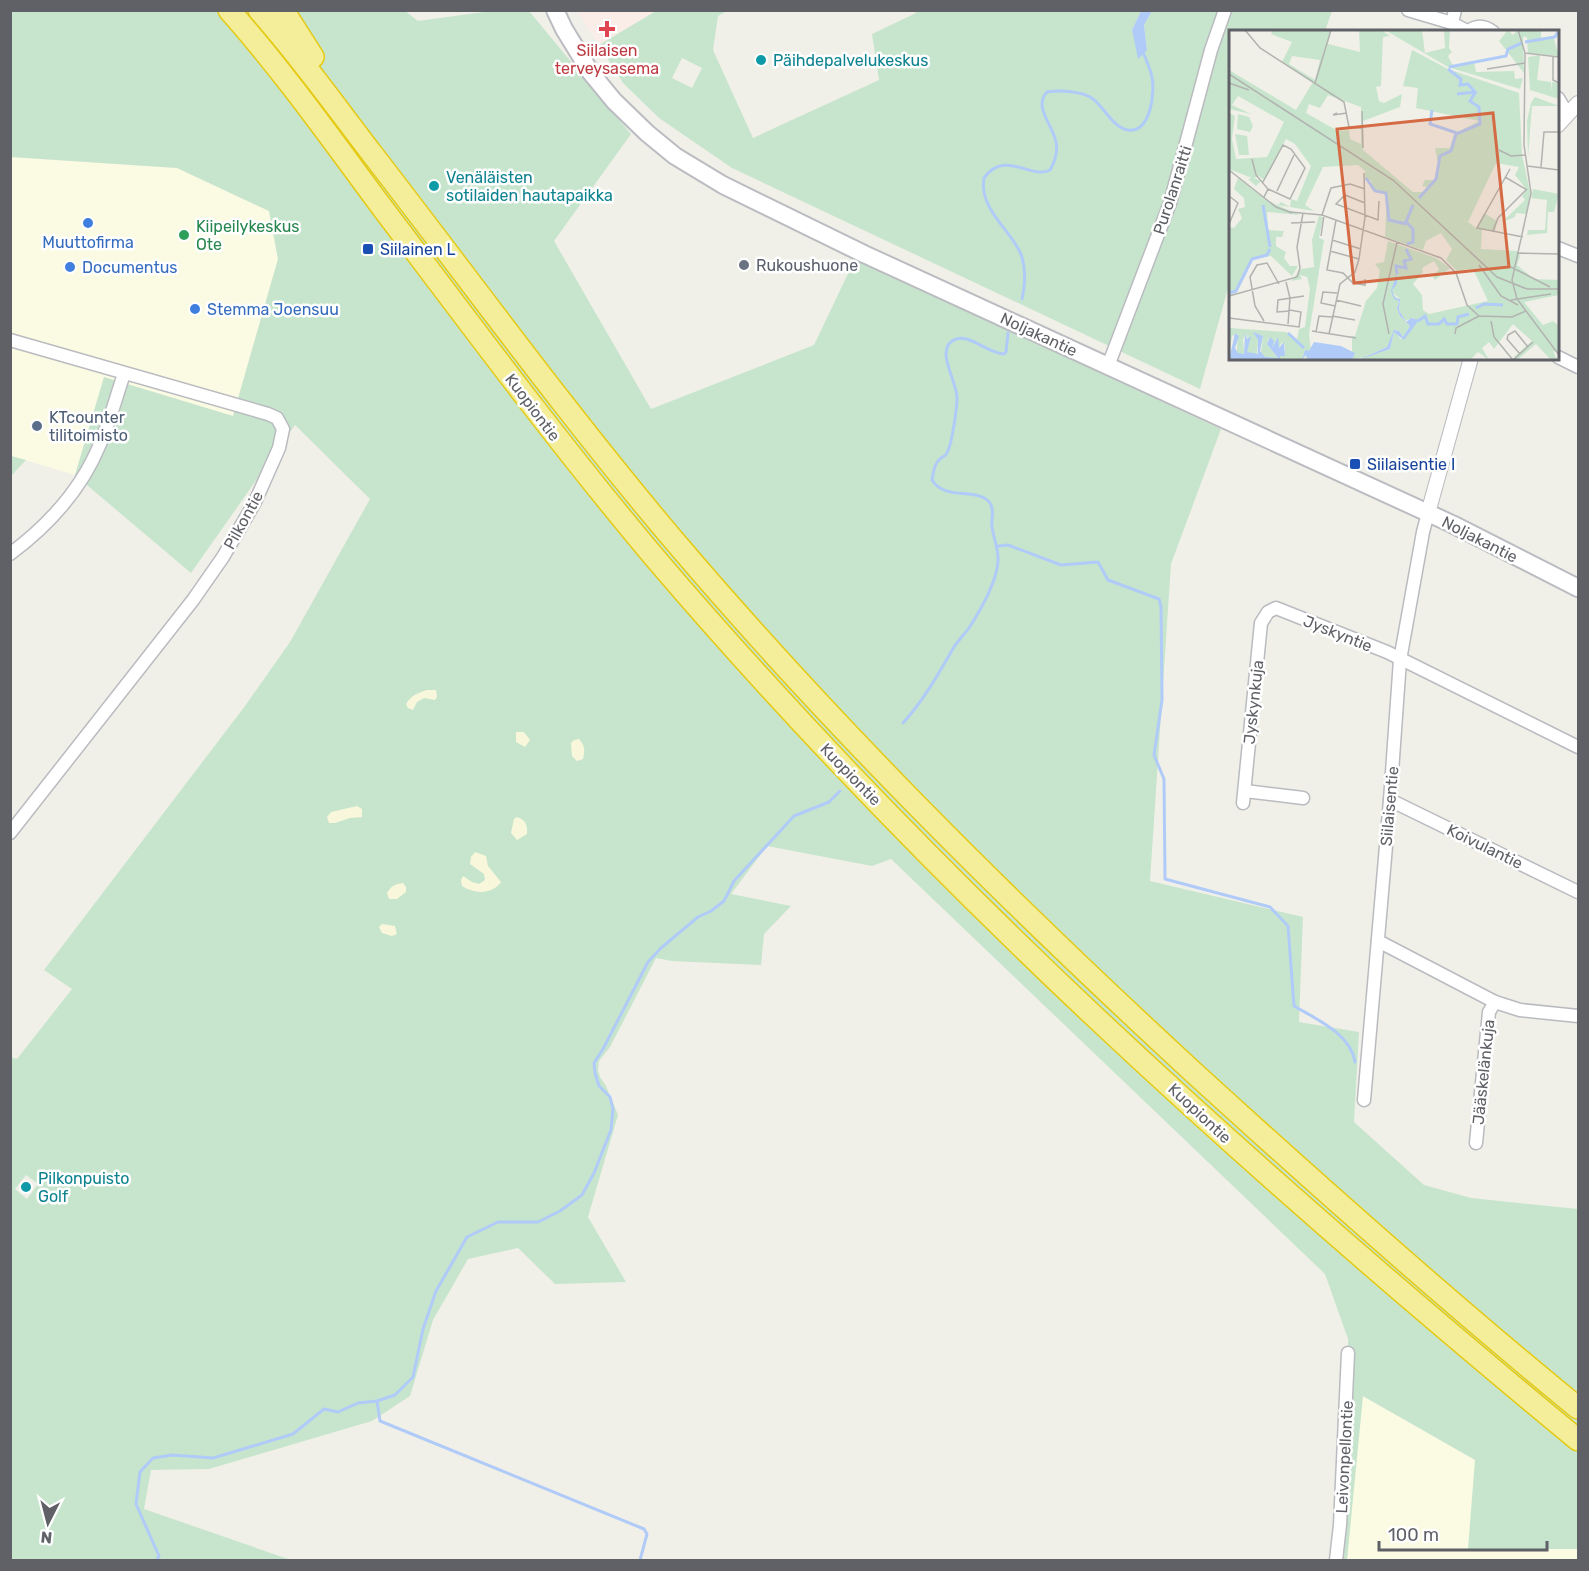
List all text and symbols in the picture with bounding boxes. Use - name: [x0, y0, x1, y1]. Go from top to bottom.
- marker: Siilaisen terveysasema: [598, 20, 616, 38]
- inset map: [1229, 30, 1559, 360]
- place label: Siilaisen terveysasema: [555, 41, 659, 78]
- place label: Päihdepalvelukeskus: [773, 51, 928, 70]
- marker: Päihdepalvelukeskus: [754, 53, 768, 67]
- street label: Purolanraitti: [1149, 143, 1196, 237]
- place label: Venäläisten sotilaiden hautapaikka: [446, 168, 613, 205]
- marker: Venäläisten sotilaiden hautapaikka: [427, 179, 441, 193]
- marker: Muuttofirma: [81, 216, 95, 230]
- place label: Kiipeilykeskus Ote: [196, 217, 299, 254]
- marker: Kiipeilykeskus Ote: [177, 228, 191, 242]
- place label: Muuttofirma: [42, 233, 134, 252]
- place label: Siilainen L: [380, 240, 456, 259]
- marker: Siilainen L: [361, 242, 375, 256]
- place label: Rukoushuone: [756, 256, 858, 275]
- place label: Documentus: [82, 258, 177, 277]
- marker: Rukoushuone: [737, 258, 751, 272]
- marker: Documentus: [63, 260, 77, 274]
- place label: Stemma Joensuu: [207, 300, 339, 319]
- marker: Stemma Joensuu: [188, 302, 202, 316]
- street label: Noljakantie: [997, 308, 1080, 361]
- street label: Kuopiontie: [501, 370, 564, 445]
- place label: KTcounter tilitoimisto: [49, 408, 128, 445]
- marker: KTcounter tilitoimisto: [30, 419, 44, 433]
- place label: Siilaisentie I: [1367, 455, 1455, 474]
- marker: Siilaisentie I: [1348, 457, 1362, 471]
- street label: Pilkontie: [220, 488, 267, 553]
- street label: Noljakantie: [1439, 512, 1521, 567]
- street label: Jyskyntie: [1301, 611, 1375, 656]
- street label: Jyskynkuja: [1240, 659, 1267, 745]
- street label: Kuopiontie: [816, 739, 885, 810]
- street label: Siilaisentie: [1377, 765, 1402, 847]
- street label: Koivulantie: [1444, 820, 1526, 873]
- street label: Jääskelänkuja: [1469, 1018, 1498, 1126]
- street label: Kuopiontie: [1164, 1079, 1235, 1147]
- place label: Pilkonpuisto Golf: [38, 1169, 129, 1206]
- marker: Pilkonpuisto Golf: [19, 1180, 33, 1194]
- street label: Leivonpellontie: [1332, 1400, 1357, 1514]
- north arrow: [18, 1493, 78, 1553]
- scale bar: [1379, 1514, 1547, 1552]
- text: 100 m: [1388, 1524, 1439, 1546]
- text: N: [40, 1527, 53, 1547]

